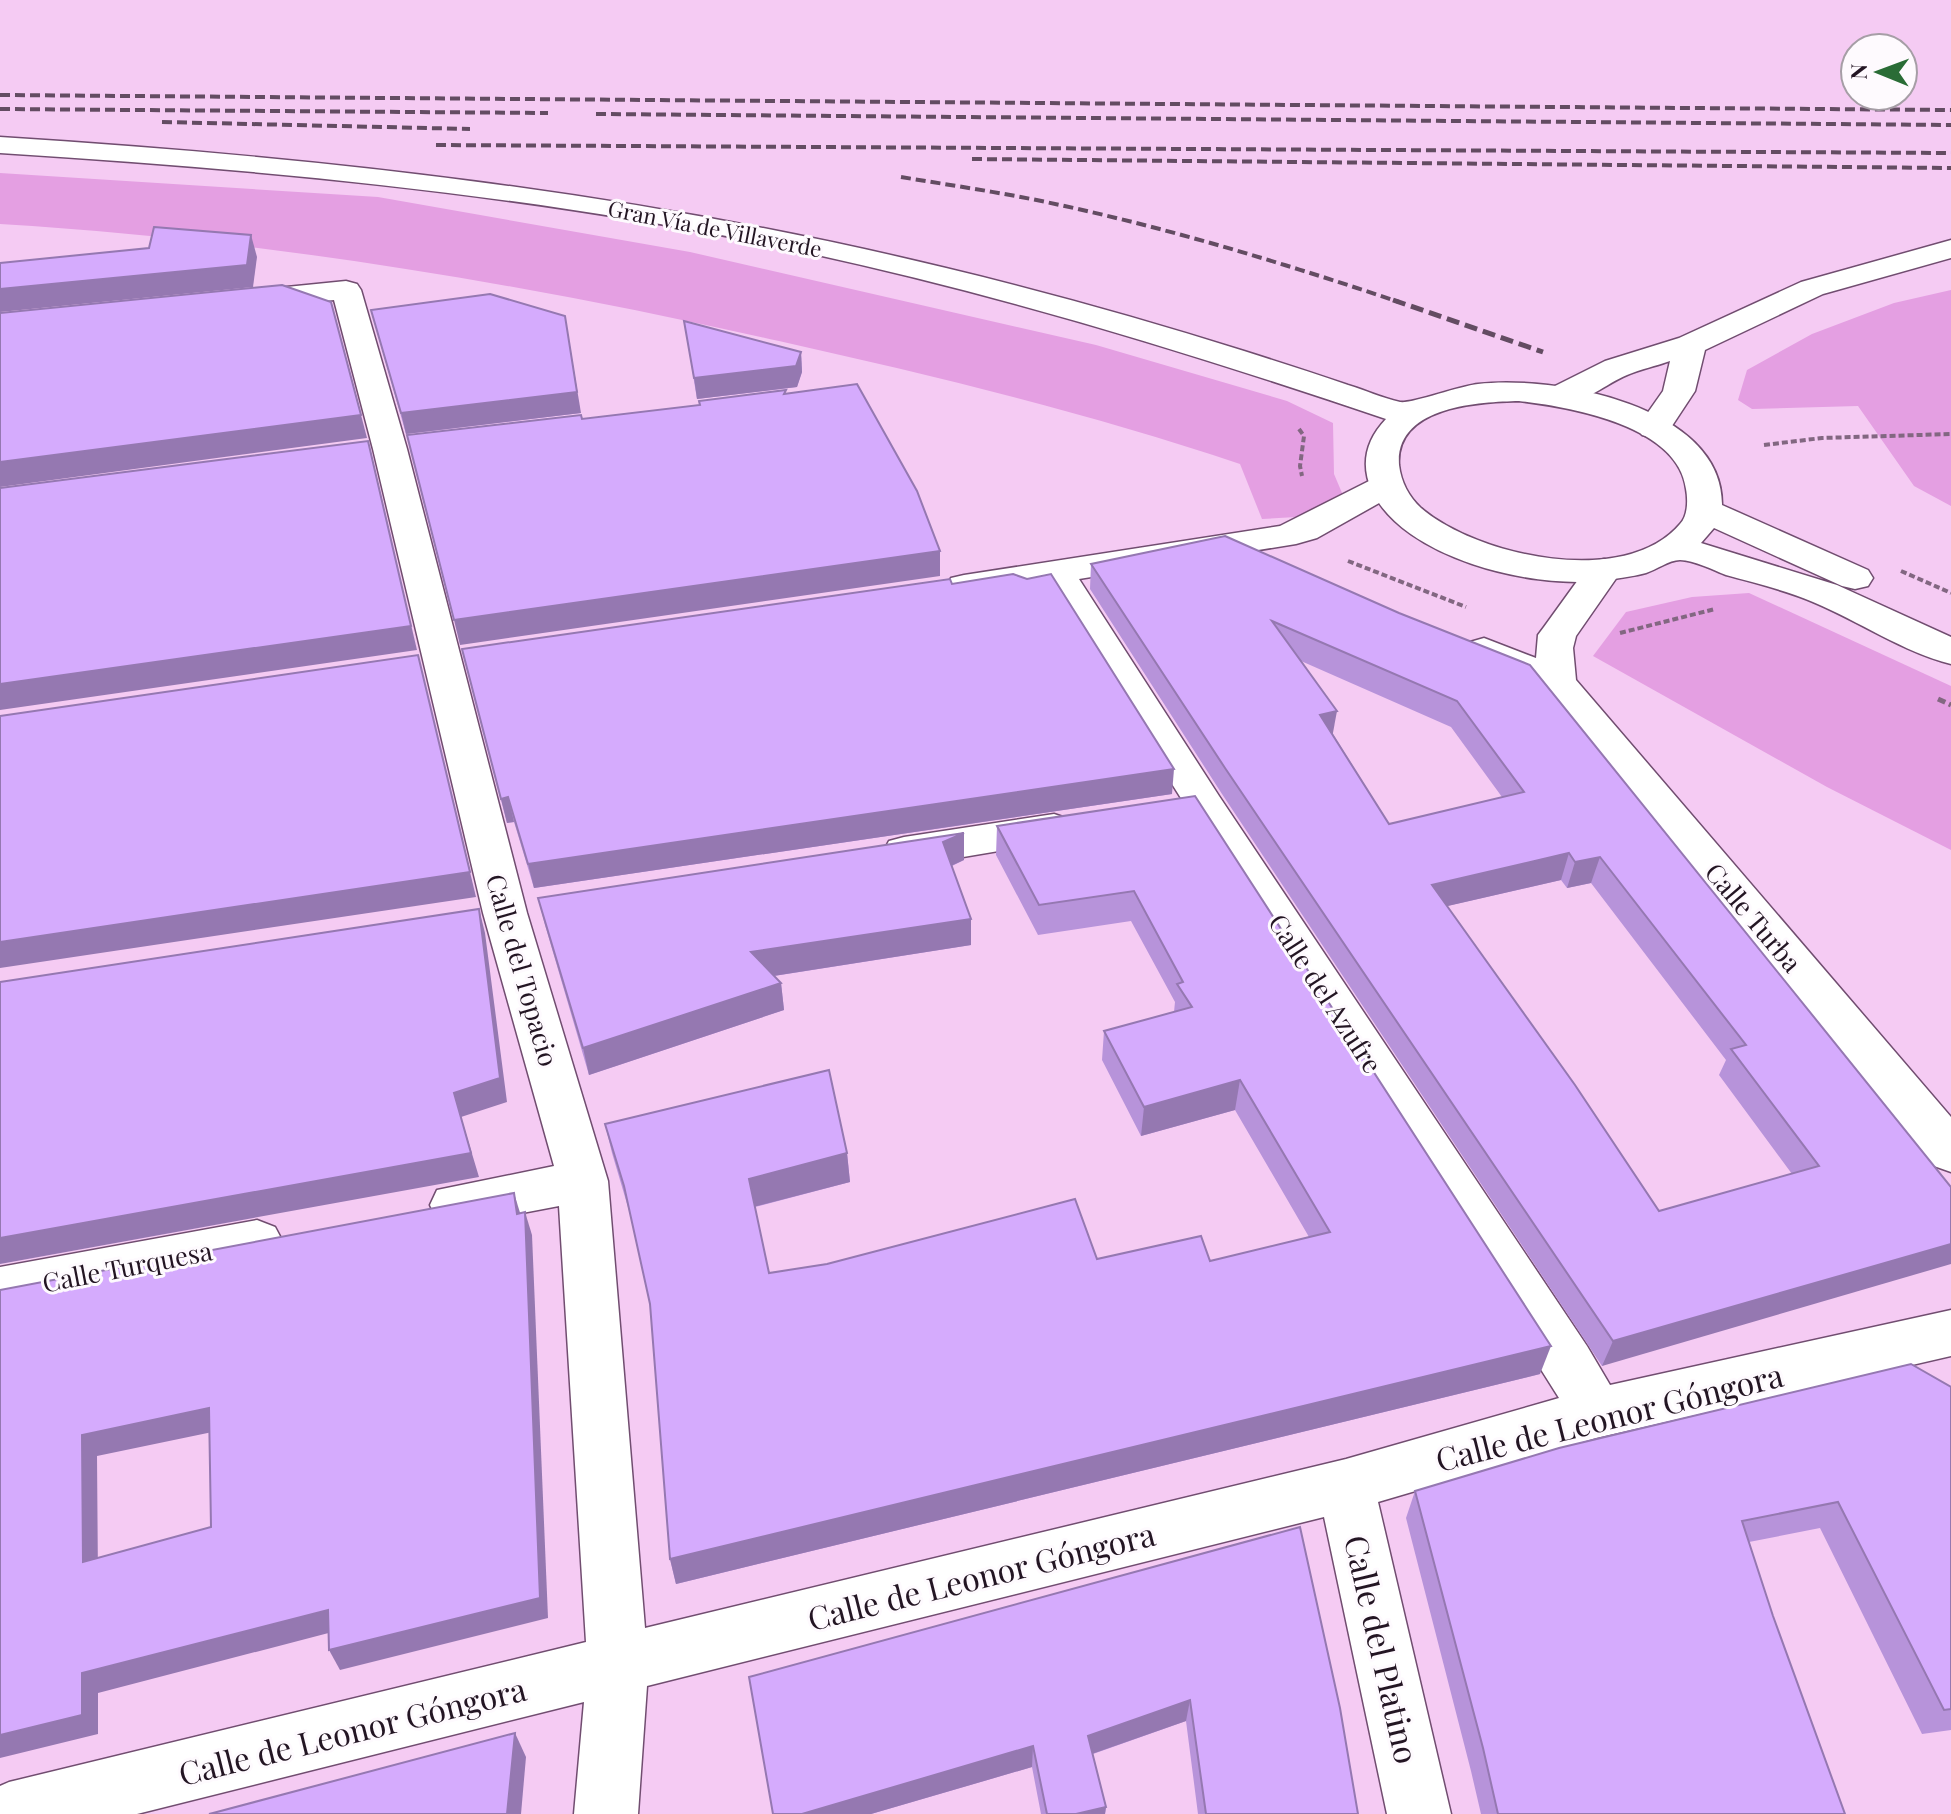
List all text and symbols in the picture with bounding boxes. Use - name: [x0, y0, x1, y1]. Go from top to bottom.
- north arrow: [1839, 32, 1919, 112]
- text: N: [1843, 63, 1873, 80]
- street label: Gran Vía de Villaverde: [606, 193, 824, 263]
- street label: Calle Turba: [1698, 855, 1810, 979]
- street label: Calle del Topacio: [479, 870, 567, 1070]
- street label: Calle del Azufre: [1261, 907, 1391, 1079]
- street label: Calle Turquesa: [39, 1232, 215, 1300]
- street label: Calle de Leonor Góngora: [1431, 1352, 1787, 1480]
- street label: Calle de Leonor Góngora: [803, 1511, 1159, 1639]
- street label: Calle del Platino: [1336, 1531, 1430, 1767]
- street label: Calle de Leonor Góngora: [174, 1666, 530, 1794]

